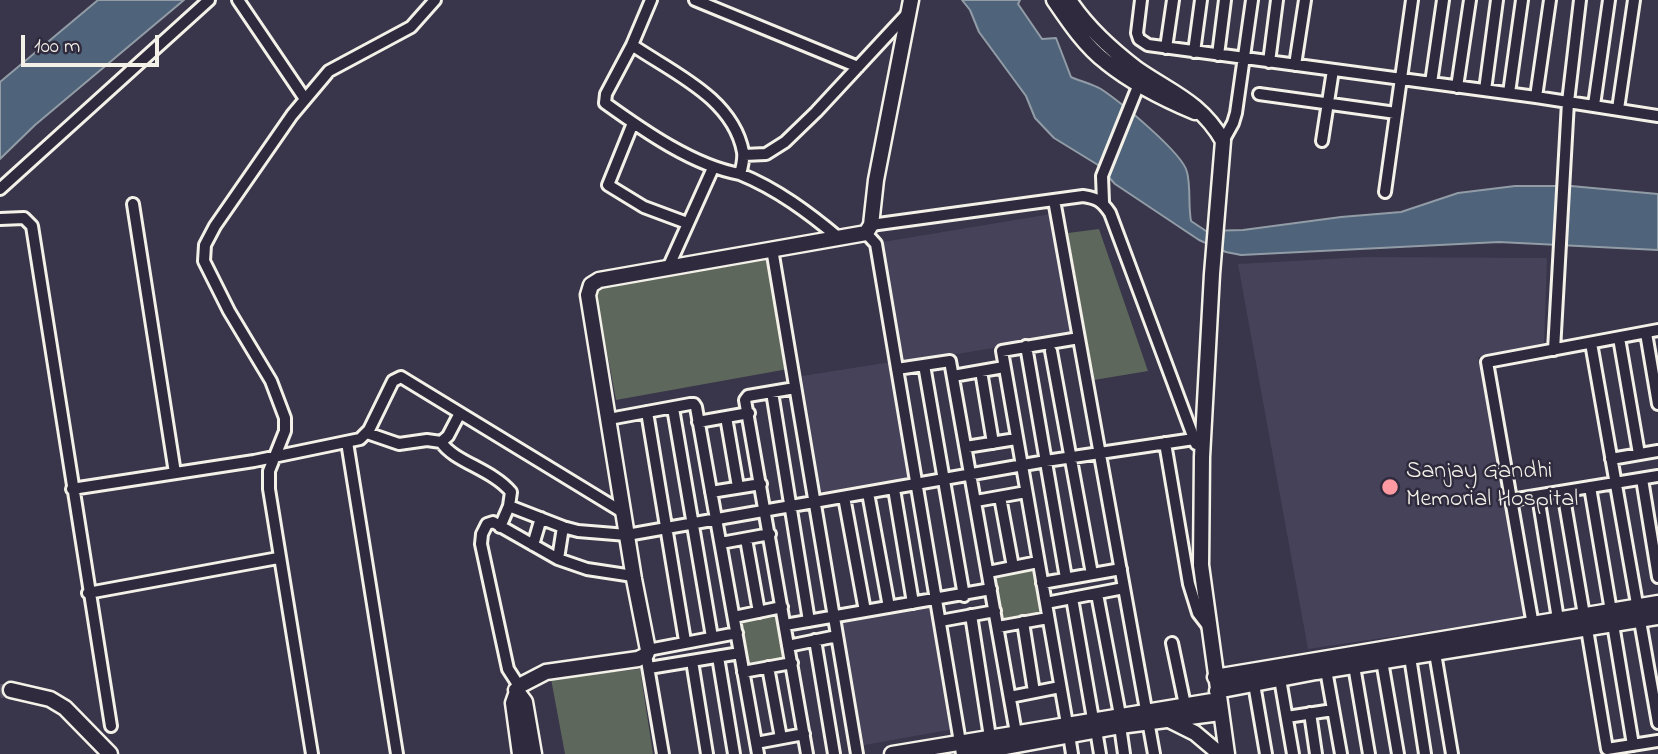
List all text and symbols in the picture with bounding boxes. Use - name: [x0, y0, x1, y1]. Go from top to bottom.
- scale bar: [24, 21, 163, 65]
- text: 100 m: [34, 32, 80, 62]
- place label: Sanjay Gandhi Memorial Hospital: [1406, 459, 1578, 515]
- marker: Sanjay Gandhi Memorial Hospital: [1380, 477, 1400, 497]

